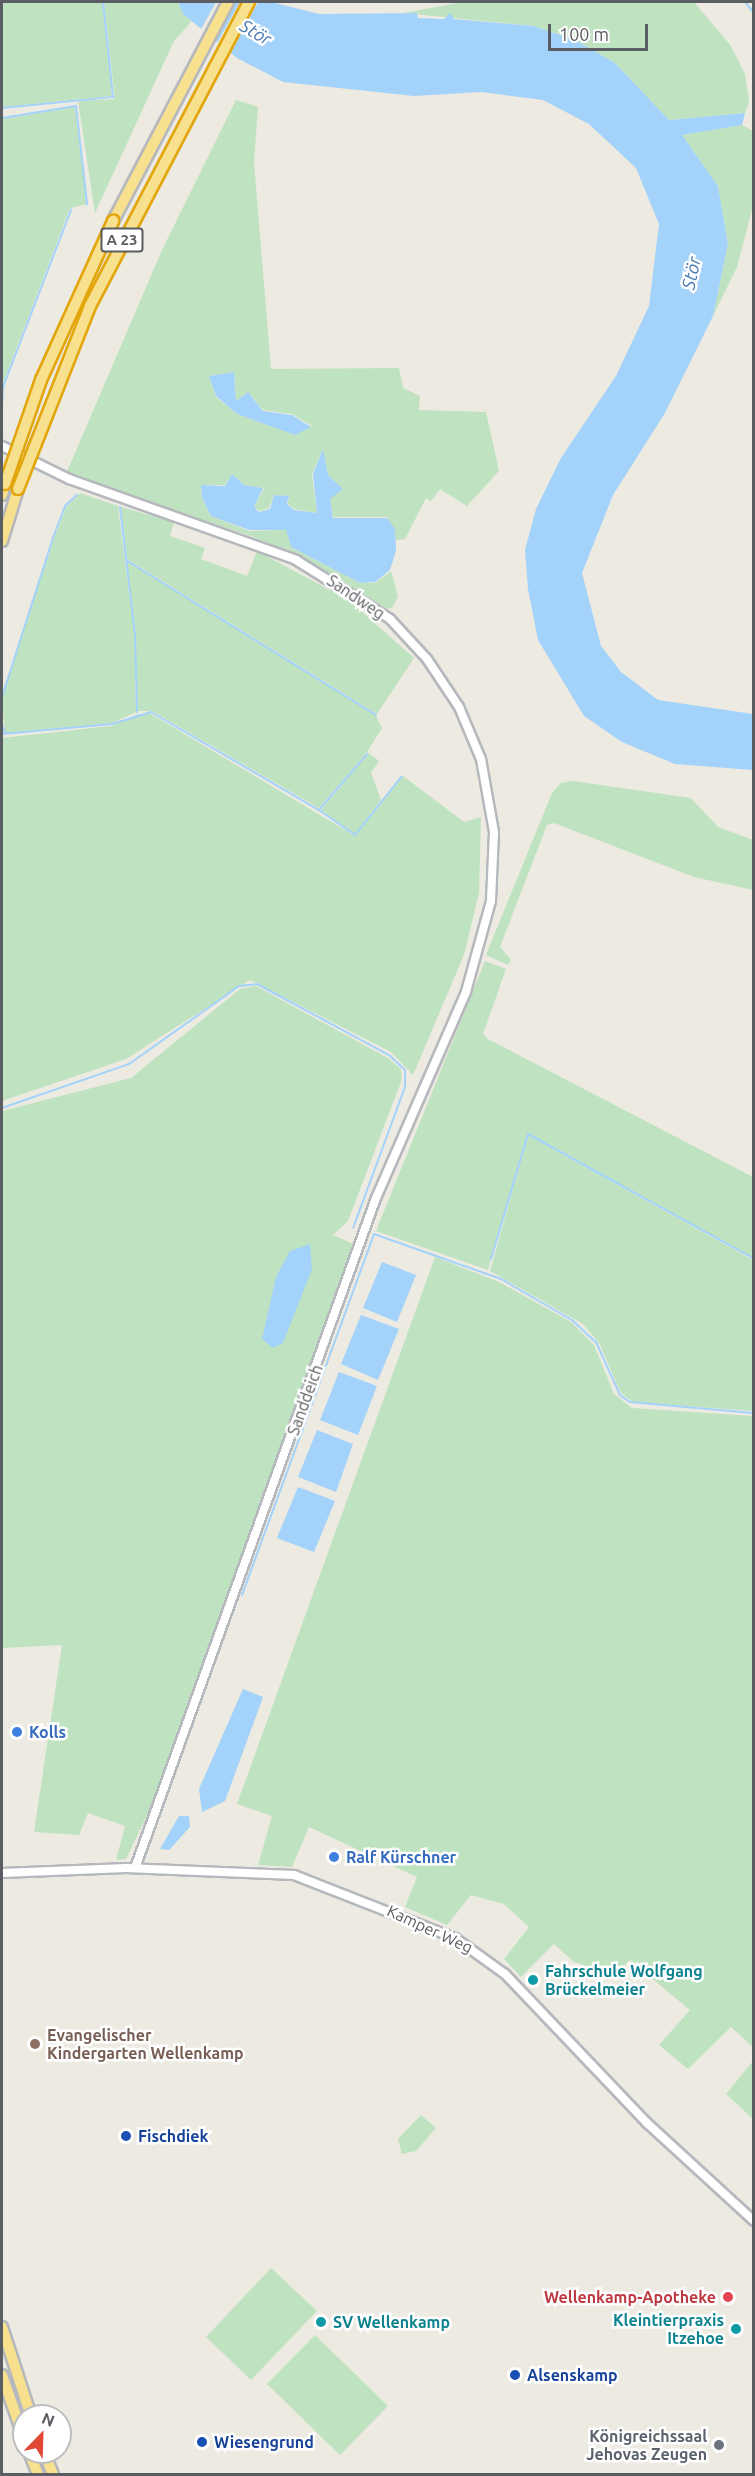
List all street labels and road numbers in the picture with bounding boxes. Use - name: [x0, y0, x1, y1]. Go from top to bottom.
- road number: A 23: [100, 228, 144, 252]
- street label: Sandweg: [323, 571, 389, 623]
- street label: Sanddeich: [283, 1362, 327, 1438]
- street label: Kamper Weg: [384, 1901, 476, 1957]

